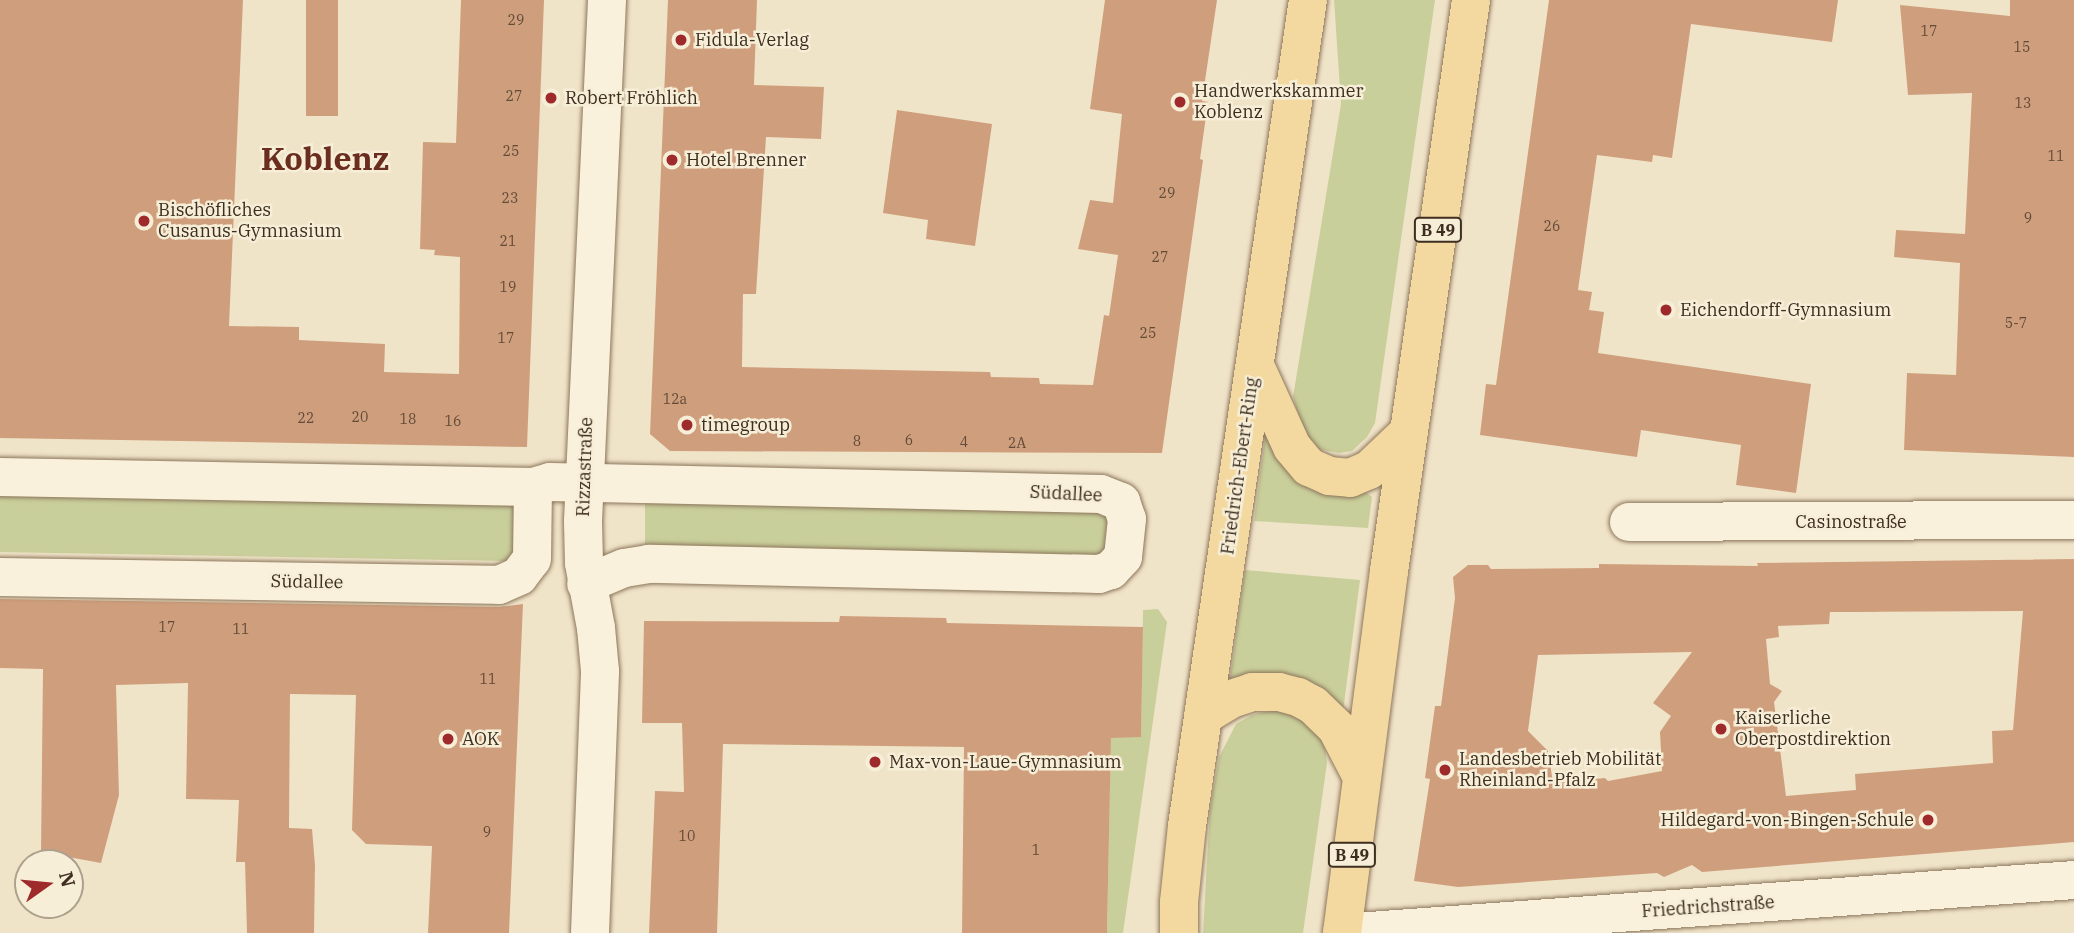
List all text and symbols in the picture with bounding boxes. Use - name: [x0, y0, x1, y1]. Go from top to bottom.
- house number: 29: [508, 12, 524, 28]
- house number: 17: [1921, 23, 1937, 39]
- place label: Fidula-Verlag: [695, 29, 809, 51]
- marker: Fidula-Verlag: [673, 32, 689, 48]
- house number: 15: [2014, 39, 2030, 55]
- place label: Handwerkskammer Koblenz: [1194, 81, 1363, 124]
- place label: Robert Fröhlich: [565, 87, 698, 109]
- house number: 27: [506, 88, 522, 104]
- marker: Robert Fröhlich: [543, 90, 559, 106]
- marker: Handwerkskammer Koblenz: [1172, 94, 1188, 110]
- house number: 13: [2015, 95, 2031, 111]
- district label: Koblenz: [261, 139, 389, 177]
- house number: 25: [503, 143, 519, 159]
- house number: 11: [2048, 148, 2064, 164]
- place label: Hotel Brenner: [686, 149, 806, 171]
- marker: Hotel Brenner: [664, 152, 680, 168]
- house number: 29: [1159, 185, 1175, 201]
- house number: 23: [502, 190, 518, 206]
- place label: Bischöfliches Cusanus-Gymnasium: [158, 200, 342, 242]
- house number: 9: [2024, 210, 2032, 226]
- marker: Bischöfliches Cusanus-Gymnasium: [136, 213, 152, 229]
- road number: B 49: [1414, 218, 1462, 242]
- house number: 26: [1544, 218, 1560, 234]
- house number: 21: [500, 233, 516, 249]
- house number: 27: [1152, 249, 1168, 265]
- house number: 19: [500, 279, 516, 295]
- place label: Eichendorff-Gymnasium: [1680, 299, 1891, 321]
- marker: Eichendorff-Gymnasium: [1658, 302, 1674, 318]
- house number: 5-7: [2005, 315, 2027, 331]
- house number: 25: [1140, 325, 1156, 341]
- house number: 17: [498, 330, 514, 346]
- street label: Friedrich-Ebert-Ring: [1217, 376, 1263, 556]
- house number: 12a: [663, 391, 687, 407]
- house number: 20: [352, 409, 368, 425]
- house number: 22: [298, 410, 314, 426]
- house number: 18: [400, 411, 416, 427]
- house number: 16: [445, 413, 461, 429]
- place label: timegroup: [701, 414, 790, 436]
- street label: Rizzastraße: [572, 417, 598, 517]
- marker: timegroup: [679, 417, 695, 433]
- house number: 6: [905, 432, 913, 448]
- house number: 8: [853, 433, 861, 449]
- house number: 4: [960, 434, 968, 450]
- house number: 2A: [1008, 435, 1026, 451]
- street label: Südallee: [1029, 481, 1103, 507]
- street label: Casinostraße: [1795, 511, 1907, 533]
- street label: Südallee: [271, 571, 343, 593]
- house number: 17: [159, 619, 175, 635]
- house number: 11: [233, 621, 249, 637]
- house number: 11: [480, 671, 496, 687]
- place label: Kaiserliche Oberpostdirektion: [1735, 708, 1891, 750]
- marker: Kaiserliche Oberpostdirektion: [1713, 721, 1729, 737]
- place label: AOK: [462, 728, 500, 750]
- marker: AOK: [440, 731, 456, 747]
- place label: Landesbetrieb Mobilität Rheinland-Pfalz: [1459, 749, 1661, 792]
- place label: Max-von-Laue-Gymnasium: [889, 751, 1122, 773]
- marker: Max-von-Laue-Gymnasium: [867, 754, 883, 770]
- marker: Landesbetrieb Mobilität Rheinland-Pfalz: [1437, 762, 1453, 778]
- place label: Hildegard-von-Bingen-Schule: [1661, 809, 1914, 831]
- marker: Hildegard-von-Bingen-Schule: [1920, 812, 1936, 828]
- house number: 9: [483, 824, 491, 840]
- house number: 10: [679, 828, 695, 844]
- house number: 1: [1032, 842, 1040, 858]
- road number: B 49: [1328, 842, 1376, 868]
- north arrow: [14, 849, 84, 919]
- text: N: [54, 869, 81, 889]
- street label: Friedrichstraße: [1641, 892, 1775, 922]

